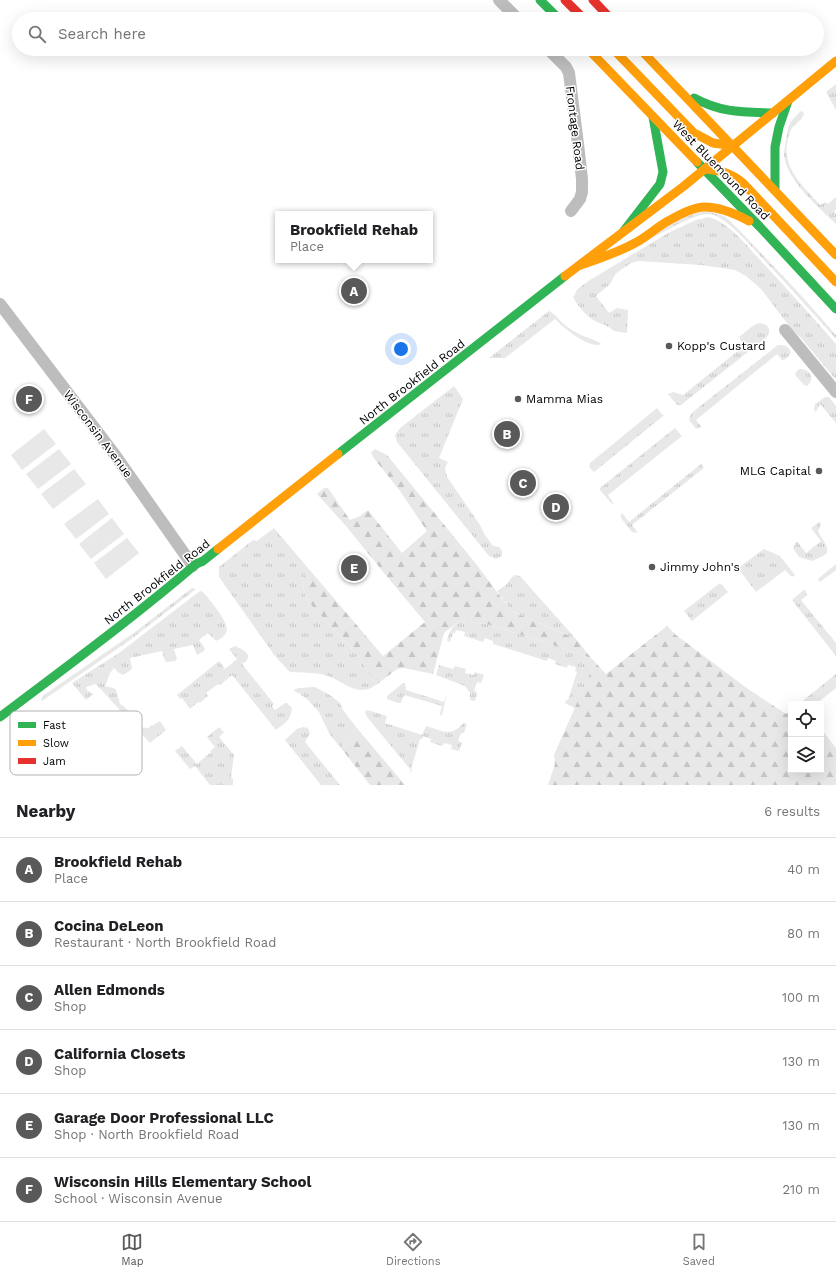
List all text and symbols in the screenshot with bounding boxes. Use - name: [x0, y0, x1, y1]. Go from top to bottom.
- search box: [12, 12, 824, 56]
- icon: search: [26, 23, 48, 45]
- text: Search here: [58, 25, 146, 43]
- street label: Frontage Road: [563, 85, 587, 171]
- street label: West Bluemound Road: [670, 117, 772, 223]
- popup: [275, 211, 433, 263]
- text: Brookfield Rehab: [290, 221, 418, 239]
- text: Place: [290, 239, 324, 254]
- pin: A: [341, 276, 367, 306]
- street label: North Brookfield Road: [356, 336, 468, 428]
- your location: [391, 339, 411, 359]
- place label: Kopp's Custard: [677, 339, 765, 353]
- marker: Kopp's Custard: [664, 341, 674, 351]
- pin: F: [16, 384, 42, 414]
- street label: Wisconsin Avenue: [61, 388, 135, 480]
- place label: Mamma Mias: [526, 392, 603, 406]
- marker: Mamma Mias: [513, 394, 523, 404]
- pin: B: [494, 419, 520, 449]
- place label: MLG Capital: [740, 464, 811, 478]
- marker: MLG Capital: [814, 466, 824, 476]
- pin: C: [510, 468, 536, 498]
- pin: D: [543, 492, 569, 522]
- street label: North Brookfield Road: [101, 536, 213, 628]
- pin: E: [341, 553, 367, 583]
- place label: Jimmy John's: [660, 560, 740, 574]
- marker: Jimmy John's: [647, 562, 657, 572]
- map controls: [788, 701, 824, 773]
- button: locate: [788, 701, 824, 737]
- legend: [10, 711, 142, 775]
- text: Fast: [43, 719, 66, 732]
- text: Slow: [43, 737, 69, 750]
- button: layers: [788, 737, 824, 773]
- text: Jam: [43, 755, 66, 768]
- text: Nearby: [16, 801, 75, 821]
- text: 6 results: [764, 804, 820, 819]
- text: Brookfield Rehab: [54, 853, 182, 871]
- text: A: [25, 862, 33, 877]
- text: 40 m: [787, 862, 820, 877]
- text: Place: [54, 871, 88, 886]
- text: Cocina DeLeon: [54, 917, 164, 935]
- text: B: [25, 926, 33, 941]
- text: 80 m: [787, 926, 820, 941]
- text: Restaurant · North Brookfield Road: [54, 935, 276, 950]
- text: Allen Edmonds: [54, 981, 165, 999]
- text: C: [25, 990, 33, 1005]
- text: 100 m: [782, 990, 820, 1005]
- text: Shop: [54, 999, 86, 1014]
- text: California Closets: [54, 1045, 185, 1063]
- text: D: [24, 1054, 34, 1069]
- text: 130 m: [782, 1054, 820, 1069]
- text: Shop: [54, 1063, 86, 1078]
- text: Garage Door Professional LLC: [54, 1109, 274, 1127]
- text: E: [25, 1118, 33, 1133]
- text: 130 m: [782, 1118, 820, 1133]
- text: Shop · North Brookfield Road: [54, 1127, 239, 1142]
- text: Wisconsin Hills Elementary School: [54, 1173, 311, 1191]
- text: F: [25, 1182, 33, 1197]
- text: 210 m: [782, 1182, 820, 1197]
- text: School · Wisconsin Avenue: [54, 1191, 222, 1206]
- tab: Map: [121, 1231, 144, 1268]
- tab: Directions: [386, 1231, 440, 1268]
- tab: Saved: [683, 1231, 715, 1268]

